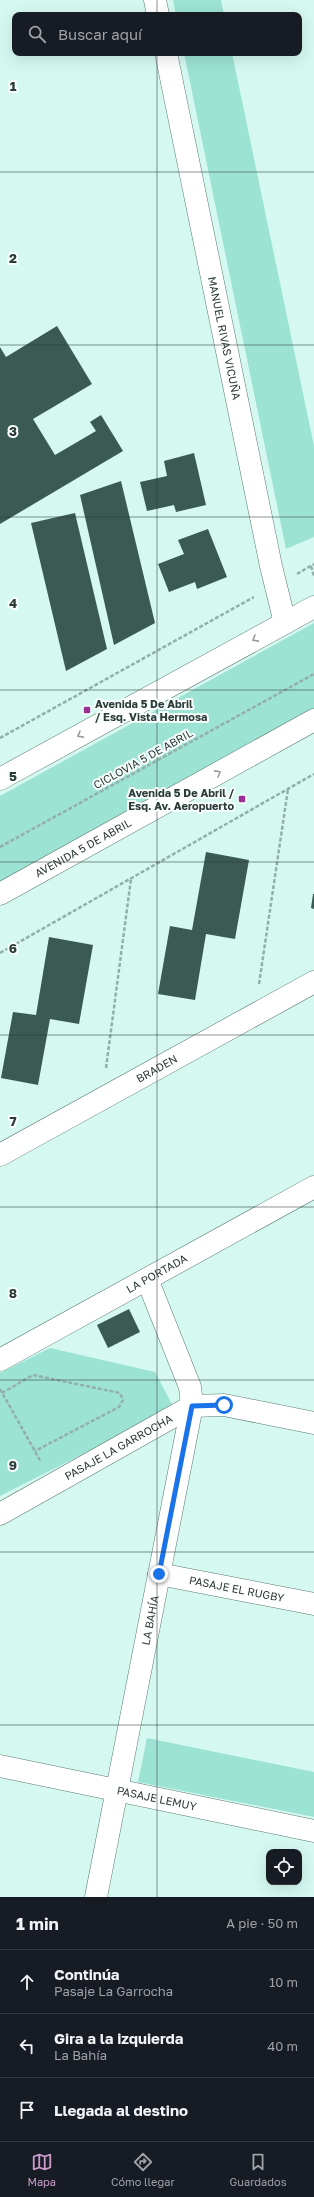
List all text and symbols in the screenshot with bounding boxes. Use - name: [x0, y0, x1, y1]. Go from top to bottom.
- search box: [12, 12, 302, 56]
- icon: search: [26, 23, 48, 45]
- text: Buscar aquí: [58, 25, 142, 43]
- text: 1: [10, 78, 17, 94]
- text: 2: [9, 250, 17, 266]
- street label: MANUEL RIVAS VICUÑA: [206, 275, 244, 401]
- text: 3: [9, 423, 17, 439]
- text: 4: [9, 595, 17, 611]
- one-way arrow: [252, 635, 259, 642]
- place label: Avenida 5 De Abril / Esq. Vista Hermosa: [95, 697, 207, 723]
- marker: Avenida 5 De Abril / Esq. Vista Hermosa: [82, 705, 92, 715]
- street label: CICLOVIA 5 DE ABRIL: [91, 726, 195, 791]
- one-way arrow: [77, 731, 84, 738]
- text: 5: [9, 768, 17, 784]
- one-way arrow: [214, 771, 221, 778]
- place label: Avenida 5 De Abril / Esq. Av. Aeropuerto: [128, 786, 235, 812]
- marker: Avenida 5 De Abril / Esq. Av. Aeropuerto: [237, 794, 247, 804]
- street label: AVENIDA 5 DE ABRIL: [32, 815, 134, 879]
- text: 6: [9, 940, 17, 956]
- street label: BRADEN: [134, 1052, 179, 1085]
- text: 7: [9, 1113, 17, 1129]
- street label: LA PORTADA: [124, 1251, 190, 1295]
- text: 8: [9, 1285, 17, 1301]
- route start: [215, 1396, 233, 1414]
- street label: PASAJE LA GARROCHA: [62, 1411, 175, 1482]
- text: 9: [9, 1457, 17, 1473]
- route end: [150, 1565, 168, 1583]
- street label: PASAJE EL RUGBY: [188, 1573, 285, 1604]
- street label: LA BAHÍA: [138, 1594, 161, 1646]
- street label: PASAJE LEMUY: [116, 1783, 198, 1813]
- map controls: [266, 1849, 302, 1885]
- button: locate: [266, 1849, 302, 1885]
- text: 1 min: [16, 1913, 59, 1934]
- text: A pie · 50 m: [226, 1915, 298, 1931]
- text: Continúa: [54, 1965, 120, 1983]
- icon: ahead: [16, 1971, 38, 1993]
- text: 10 m: [269, 1974, 298, 1990]
- text: Pasaje La Garrocha: [54, 1983, 173, 1999]
- text: Gira a la izquierda: [54, 2029, 184, 2047]
- icon: left: [16, 2035, 38, 2057]
- text: 40 m: [267, 2038, 298, 2054]
- text: La Bahía: [54, 2047, 107, 2063]
- icon: arrive: [16, 2099, 38, 2121]
- text: Llegada al destino: [54, 2101, 188, 2119]
- tab: Mapa: [27, 2151, 56, 2188]
- tab: Cómo llegar: [111, 2151, 175, 2188]
- tab: Guardados: [230, 2151, 287, 2188]

